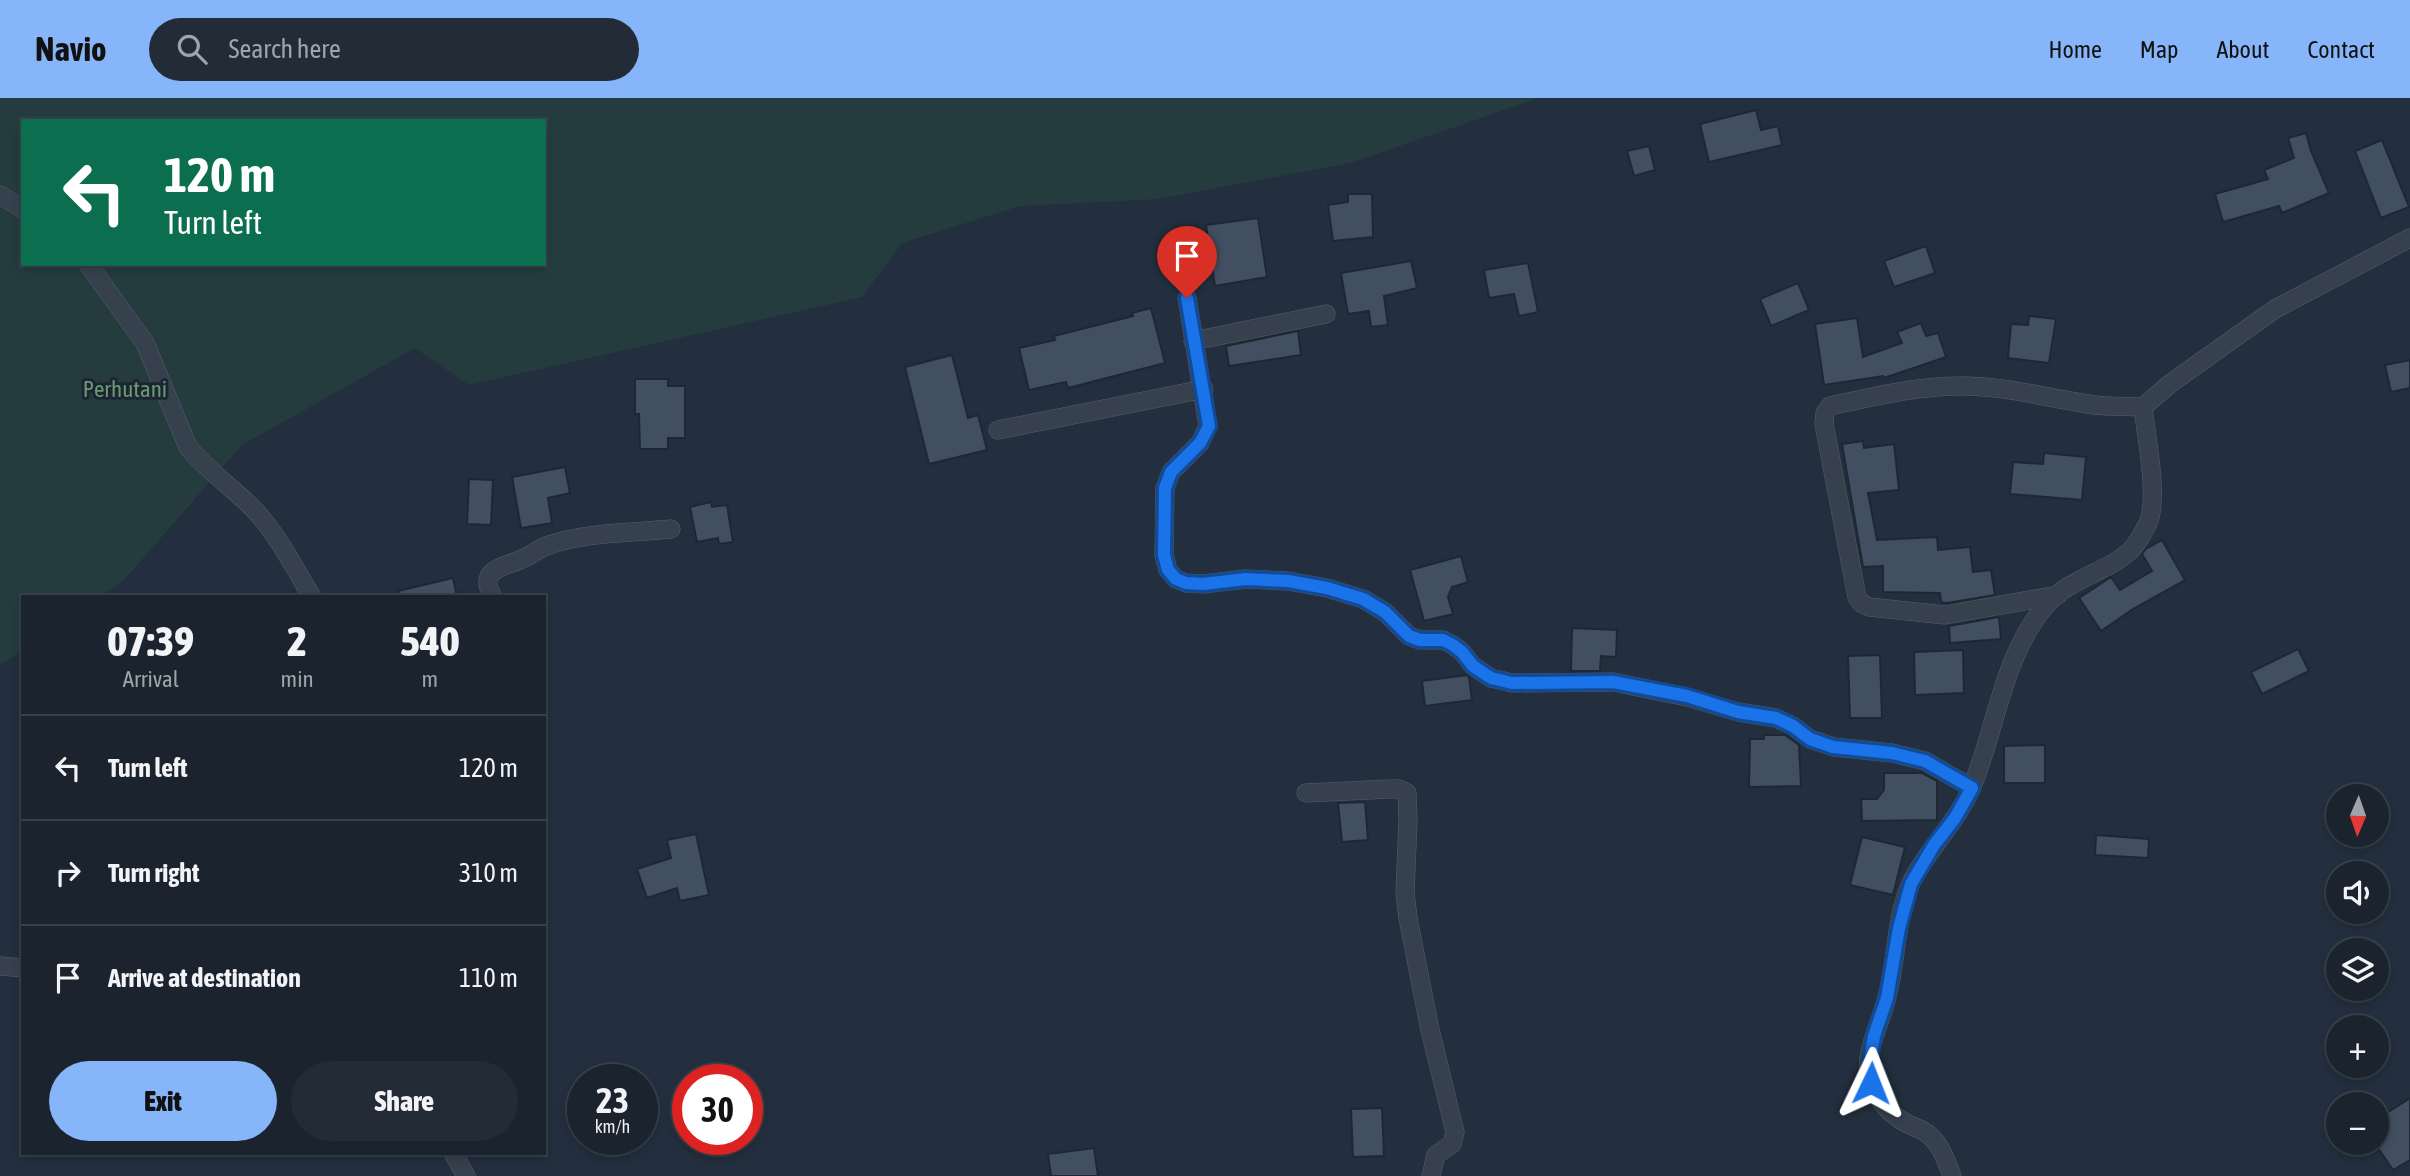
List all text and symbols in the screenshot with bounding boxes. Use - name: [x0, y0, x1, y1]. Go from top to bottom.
- search box: [149, 18, 639, 81]
- text: Navio: [35, 30, 107, 68]
- icon: search: [173, 30, 211, 68]
- text: Search here: [229, 34, 341, 64]
- text: Home: [2048, 36, 2102, 63]
- text: Map: [2140, 36, 2178, 63]
- text: About: [2216, 36, 2269, 63]
- text: Contact: [2307, 36, 2375, 63]
- text: 120 m: [164, 146, 275, 202]
- icon: left: [49, 147, 140, 238]
- text: Turn left: [164, 204, 262, 241]
- pin: [1157, 226, 1217, 298]
- icon: arrive: [1168, 237, 1206, 275]
- park label: Perhutani: [83, 376, 167, 402]
- text: 07:39: [108, 617, 194, 665]
- text: 2: [287, 617, 307, 665]
- text: 540: [400, 617, 459, 665]
- text: Arrival: [123, 666, 179, 692]
- text: min: [281, 666, 314, 692]
- text: m: [422, 666, 438, 692]
- icon: left: [49, 749, 87, 787]
- text: Turn left: [108, 753, 188, 783]
- text: 120 m: [459, 753, 518, 783]
- north arrow: [2326, 784, 2389, 847]
- map controls: [2326, 784, 2389, 1155]
- icon: right: [49, 854, 87, 892]
- text: Turn right: [108, 858, 199, 888]
- text: 310 m: [459, 858, 518, 888]
- button: sound: [2326, 861, 2389, 924]
- button: layers: [2326, 938, 2389, 1001]
- icon: arrive: [49, 959, 87, 997]
- text: Arrive at destination: [108, 963, 301, 993]
- text: 110 m: [459, 963, 518, 993]
- button: +: [2326, 1015, 2389, 1078]
- position arrow: [1834, 1046, 1908, 1120]
- button: Exit: [49, 1061, 277, 1141]
- button: Share: [291, 1061, 518, 1141]
- speed limit sign: 30: [672, 1064, 763, 1155]
- text: 23: [596, 1080, 629, 1120]
- button: −: [2326, 1092, 2389, 1155]
- text: km/h: [595, 1116, 630, 1137]

